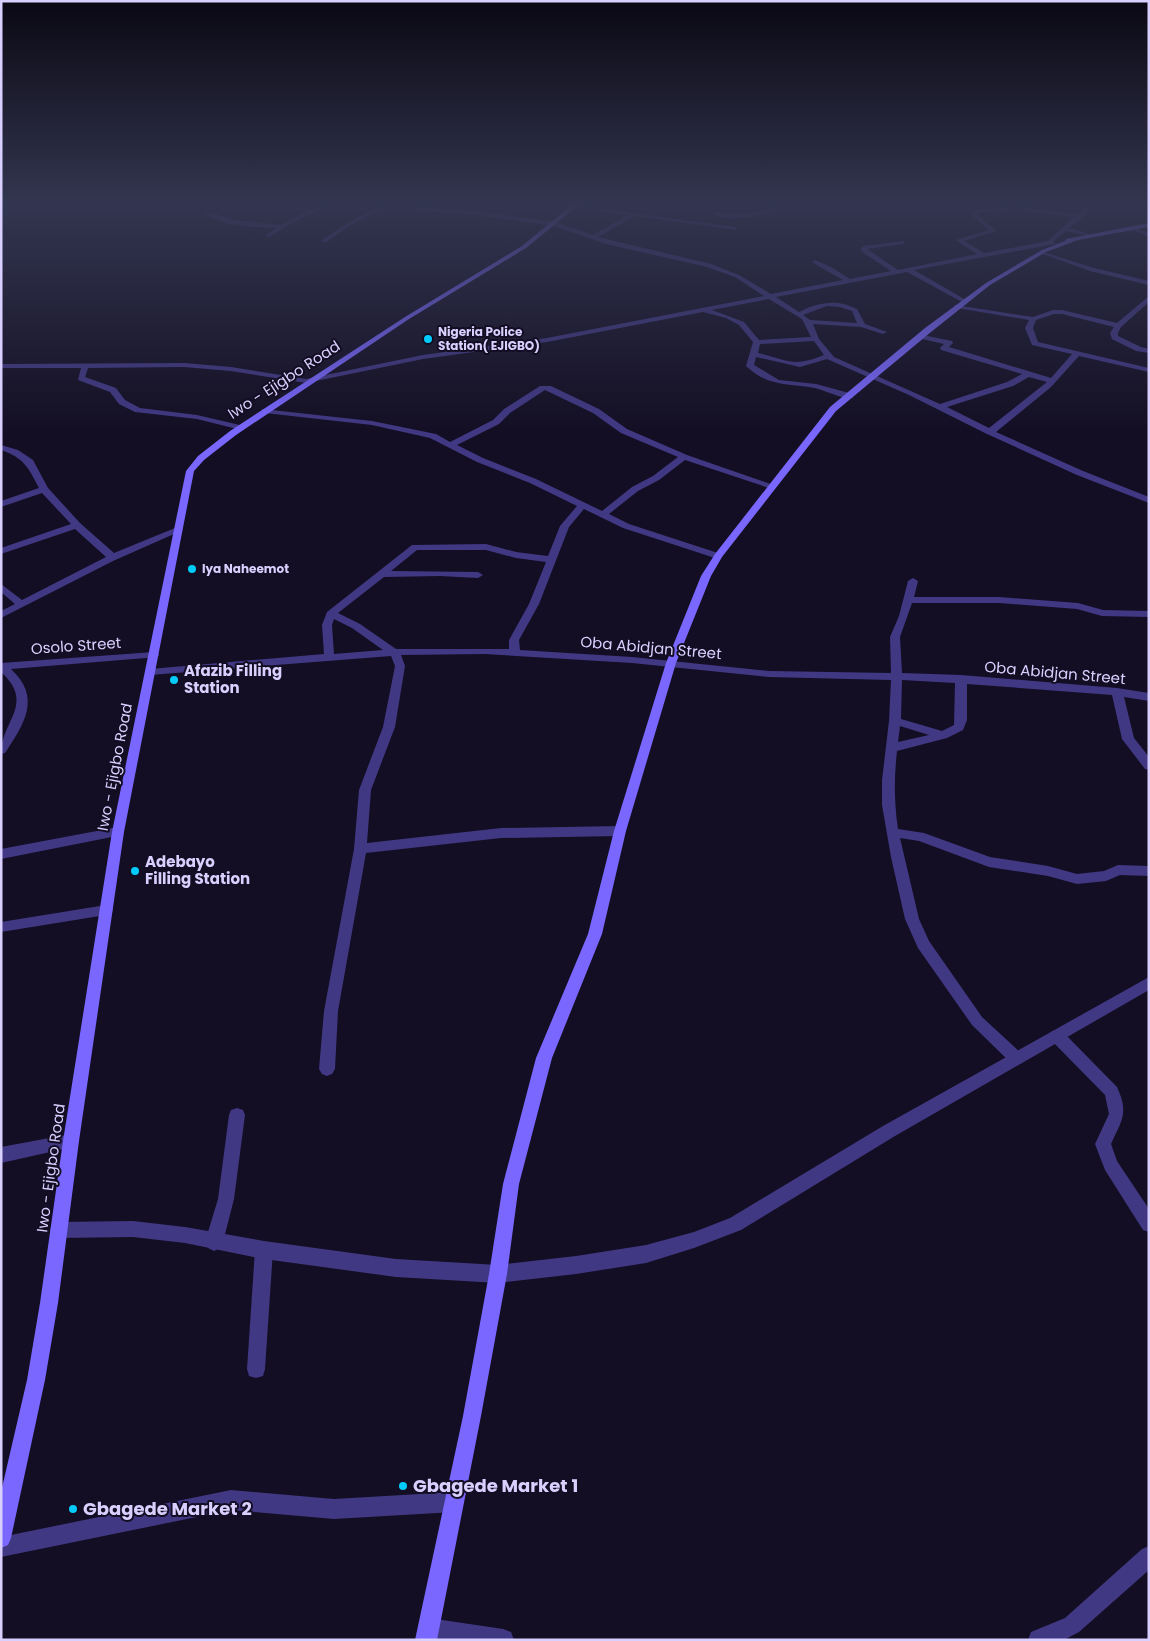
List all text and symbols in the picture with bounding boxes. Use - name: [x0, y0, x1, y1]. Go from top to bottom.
- place label: Nigeria Police Station( EJIGBO): [438, 323, 540, 354]
- marker: Nigeria Police Station( EJIGBO): [422, 333, 434, 345]
- street label: Iwo - Ejigbo Road: [224, 335, 344, 424]
- place label: Iya Naheemot: [202, 560, 289, 577]
- marker: Iya Naheemot: [186, 563, 198, 575]
- street label: Oba Abidjan Street: [580, 631, 722, 664]
- street label: Osolo Street: [30, 632, 122, 659]
- street label: Oba Abidjan Street: [984, 656, 1126, 689]
- place label: Afazib Filling Station: [184, 660, 282, 698]
- marker: Afazib Filling Station: [168, 674, 180, 686]
- street label: Iwo - Ejigbo Road: [92, 701, 137, 833]
- place label: Adebayo Filling Station: [145, 851, 250, 889]
- marker: Adebayo Filling Station: [129, 865, 141, 877]
- street label: Iwo - Ejigbo Road: [31, 1102, 70, 1234]
- place label: Gbagede Market 1: [413, 1473, 578, 1498]
- marker: Gbagede Market 1: [397, 1480, 409, 1492]
- place label: Gbagede Market 2: [83, 1496, 252, 1521]
- marker: Gbagede Market 2: [67, 1503, 79, 1515]

